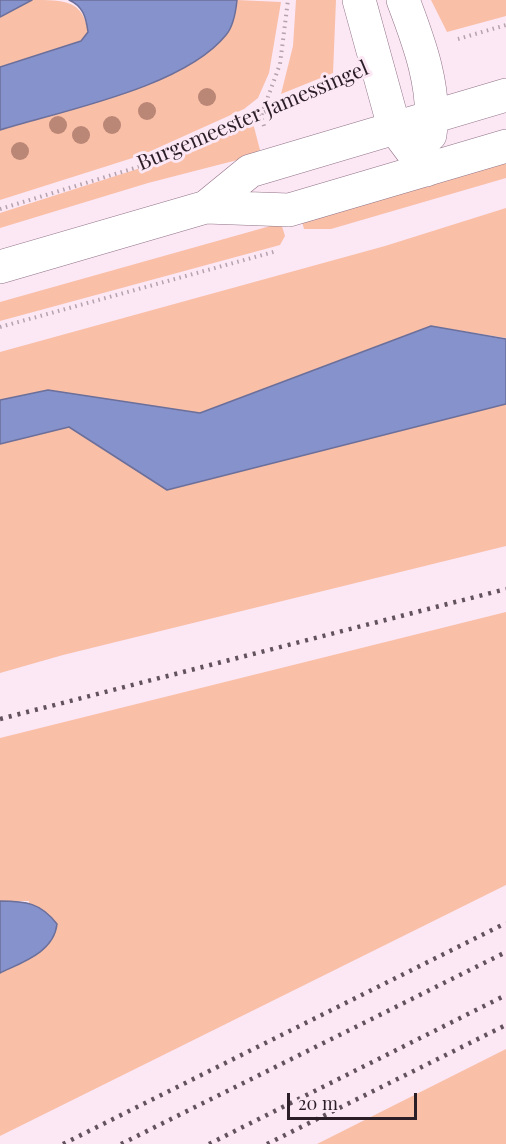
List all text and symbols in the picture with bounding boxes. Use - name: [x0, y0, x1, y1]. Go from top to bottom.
- street label: Burgemeester Jamessingel: [134, 56, 372, 176]
- scale bar: [290, 1081, 420, 1119]
- text: 20 m: [298, 1091, 338, 1115]

